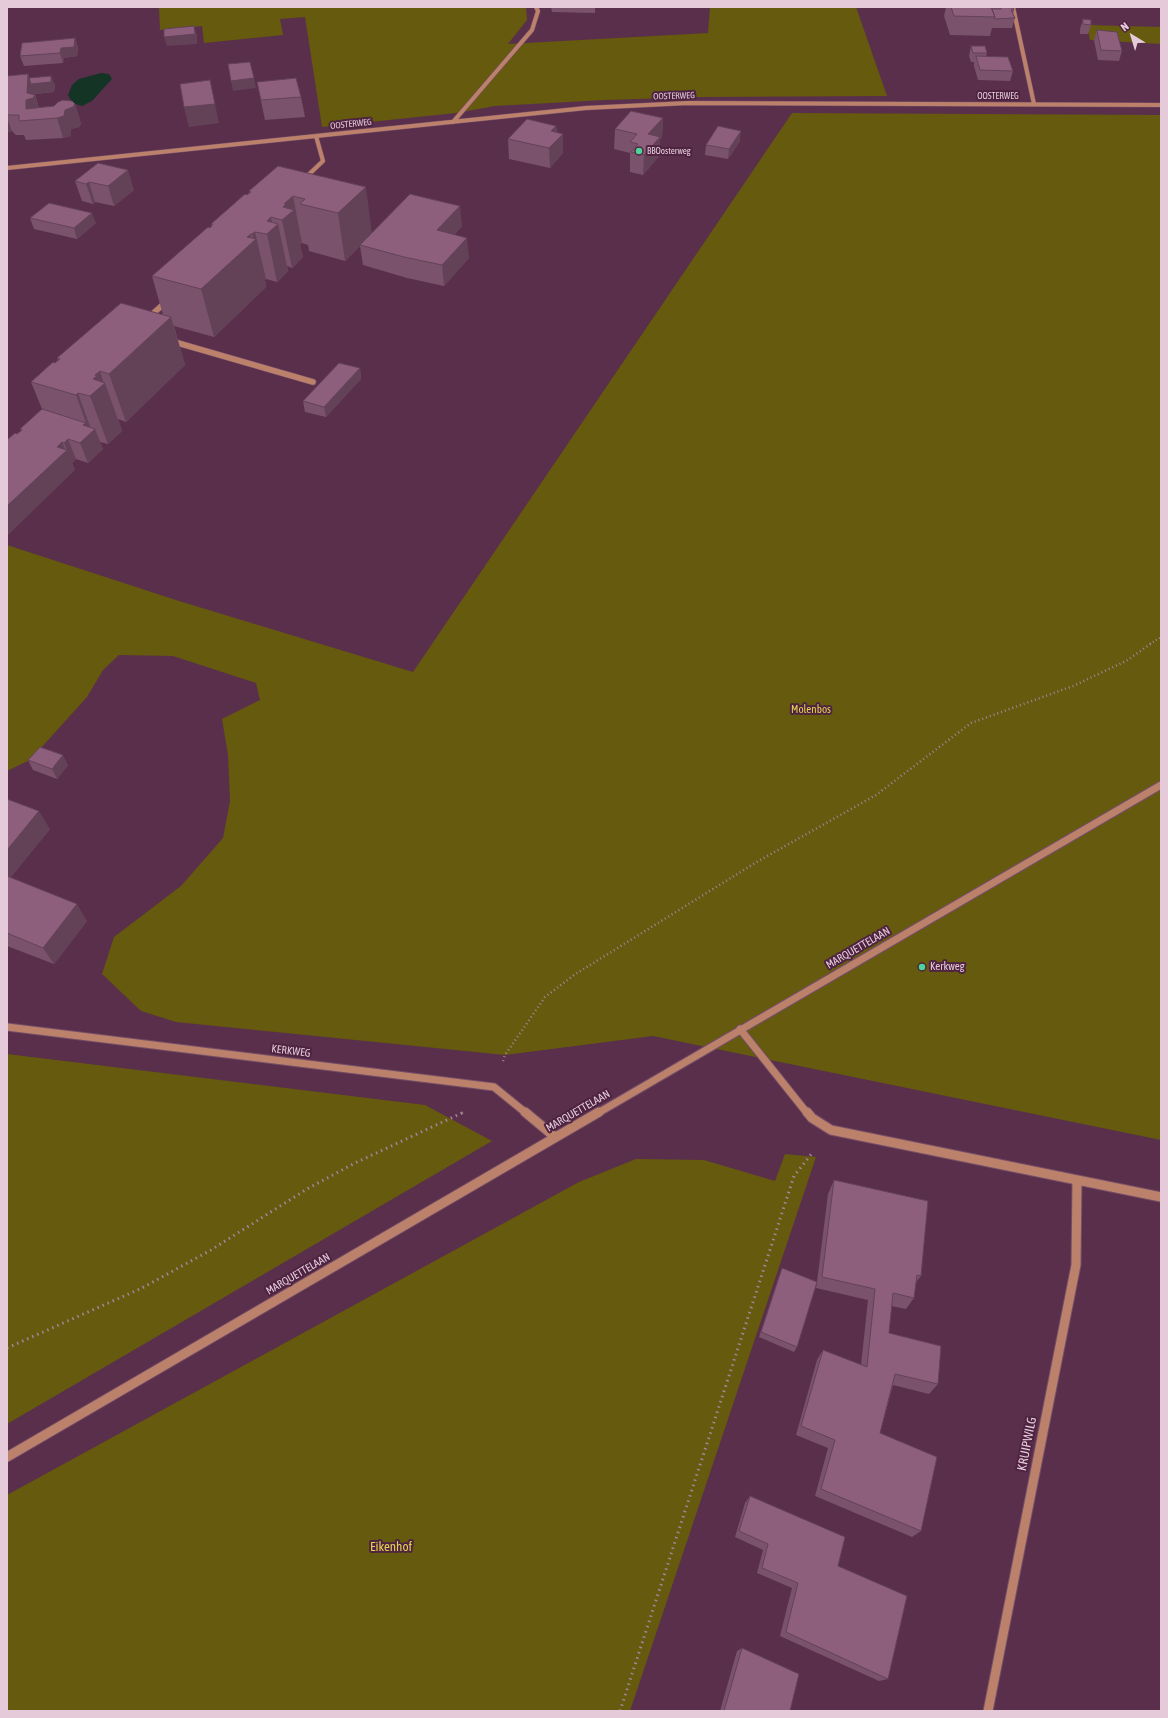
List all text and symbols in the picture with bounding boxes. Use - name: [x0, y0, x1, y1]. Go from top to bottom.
- north arrow: [1112, 16, 1152, 56]
- text: N: [1118, 20, 1131, 33]
- street label: OOSTERWEG: [653, 90, 695, 102]
- street label: OOSTERWEG: [977, 91, 1019, 101]
- street label: OOSTERWEG: [330, 116, 372, 132]
- marker: BBOosterweg: [634, 146, 644, 156]
- place label: BBOosterweg: [647, 146, 691, 156]
- park label: Molenbos: [791, 703, 831, 717]
- street label: MARQUETTELAAN: [824, 924, 892, 972]
- place label: Kerkweg: [930, 960, 964, 974]
- marker: Kerkweg: [917, 962, 927, 972]
- street label: KERKWEG: [271, 1042, 311, 1060]
- street label: MARQUETTELAAN: [544, 1087, 612, 1135]
- street label: MARQUETTELAAN: [264, 1250, 332, 1298]
- street label: KRUIPWILG: [1014, 1416, 1040, 1472]
- park label: Eikenhof: [370, 1539, 412, 1555]

